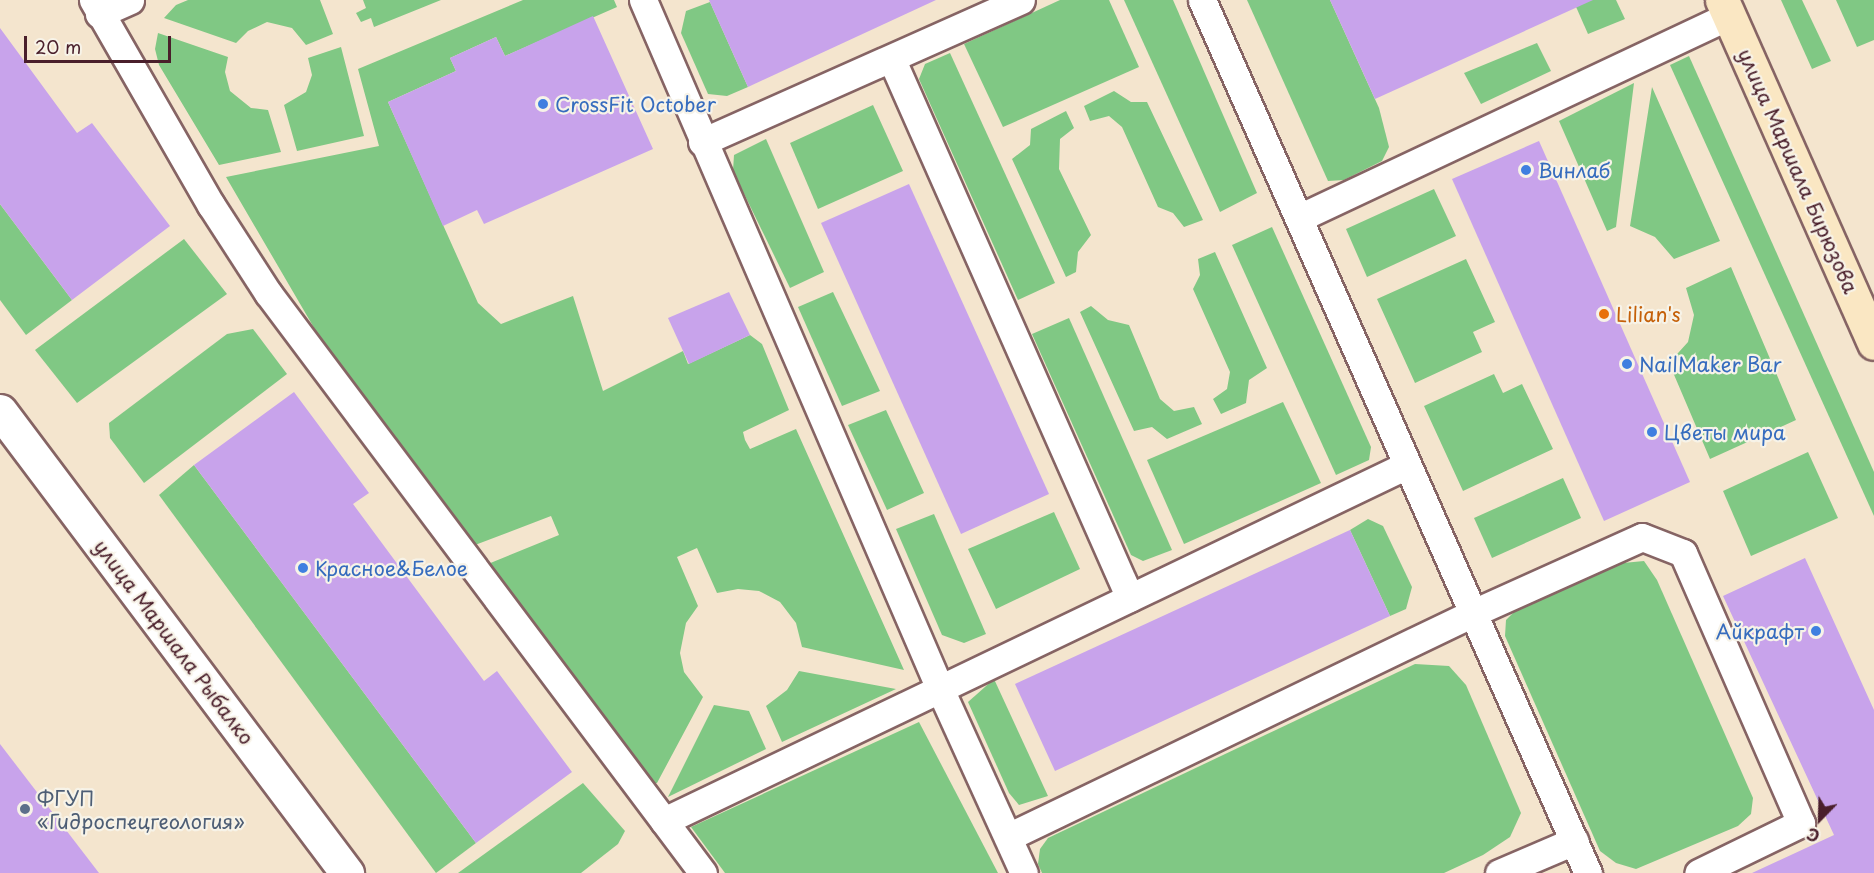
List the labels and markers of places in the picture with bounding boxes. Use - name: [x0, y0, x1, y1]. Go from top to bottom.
- place label: CrossFit October: [555, 92, 715, 116]
- marker: CrossFit October: [536, 97, 550, 111]
- place label: Винлаб: [1538, 158, 1610, 182]
- marker: Винлаб: [1519, 163, 1533, 177]
- place label: Lilian's: [1616, 302, 1681, 326]
- marker: Lilian's: [1597, 307, 1611, 321]
- place label: NailMaker Bar: [1639, 352, 1783, 376]
- marker: NailMaker Bar: [1620, 357, 1634, 371]
- place label: Цветы мира: [1664, 420, 1787, 444]
- marker: Цветы мира: [1645, 425, 1659, 439]
- place label: Красное&Белое: [315, 556, 468, 580]
- marker: Красное&Белое: [296, 561, 310, 575]
- place label: Айкрафт: [1716, 619, 1804, 643]
- marker: Айкрафт: [1809, 624, 1823, 638]
- place label: ФГУП «Гидроспецгеология»: [37, 786, 245, 833]
- marker: ФГУП «Гидроспецгеология»: [18, 802, 32, 816]

